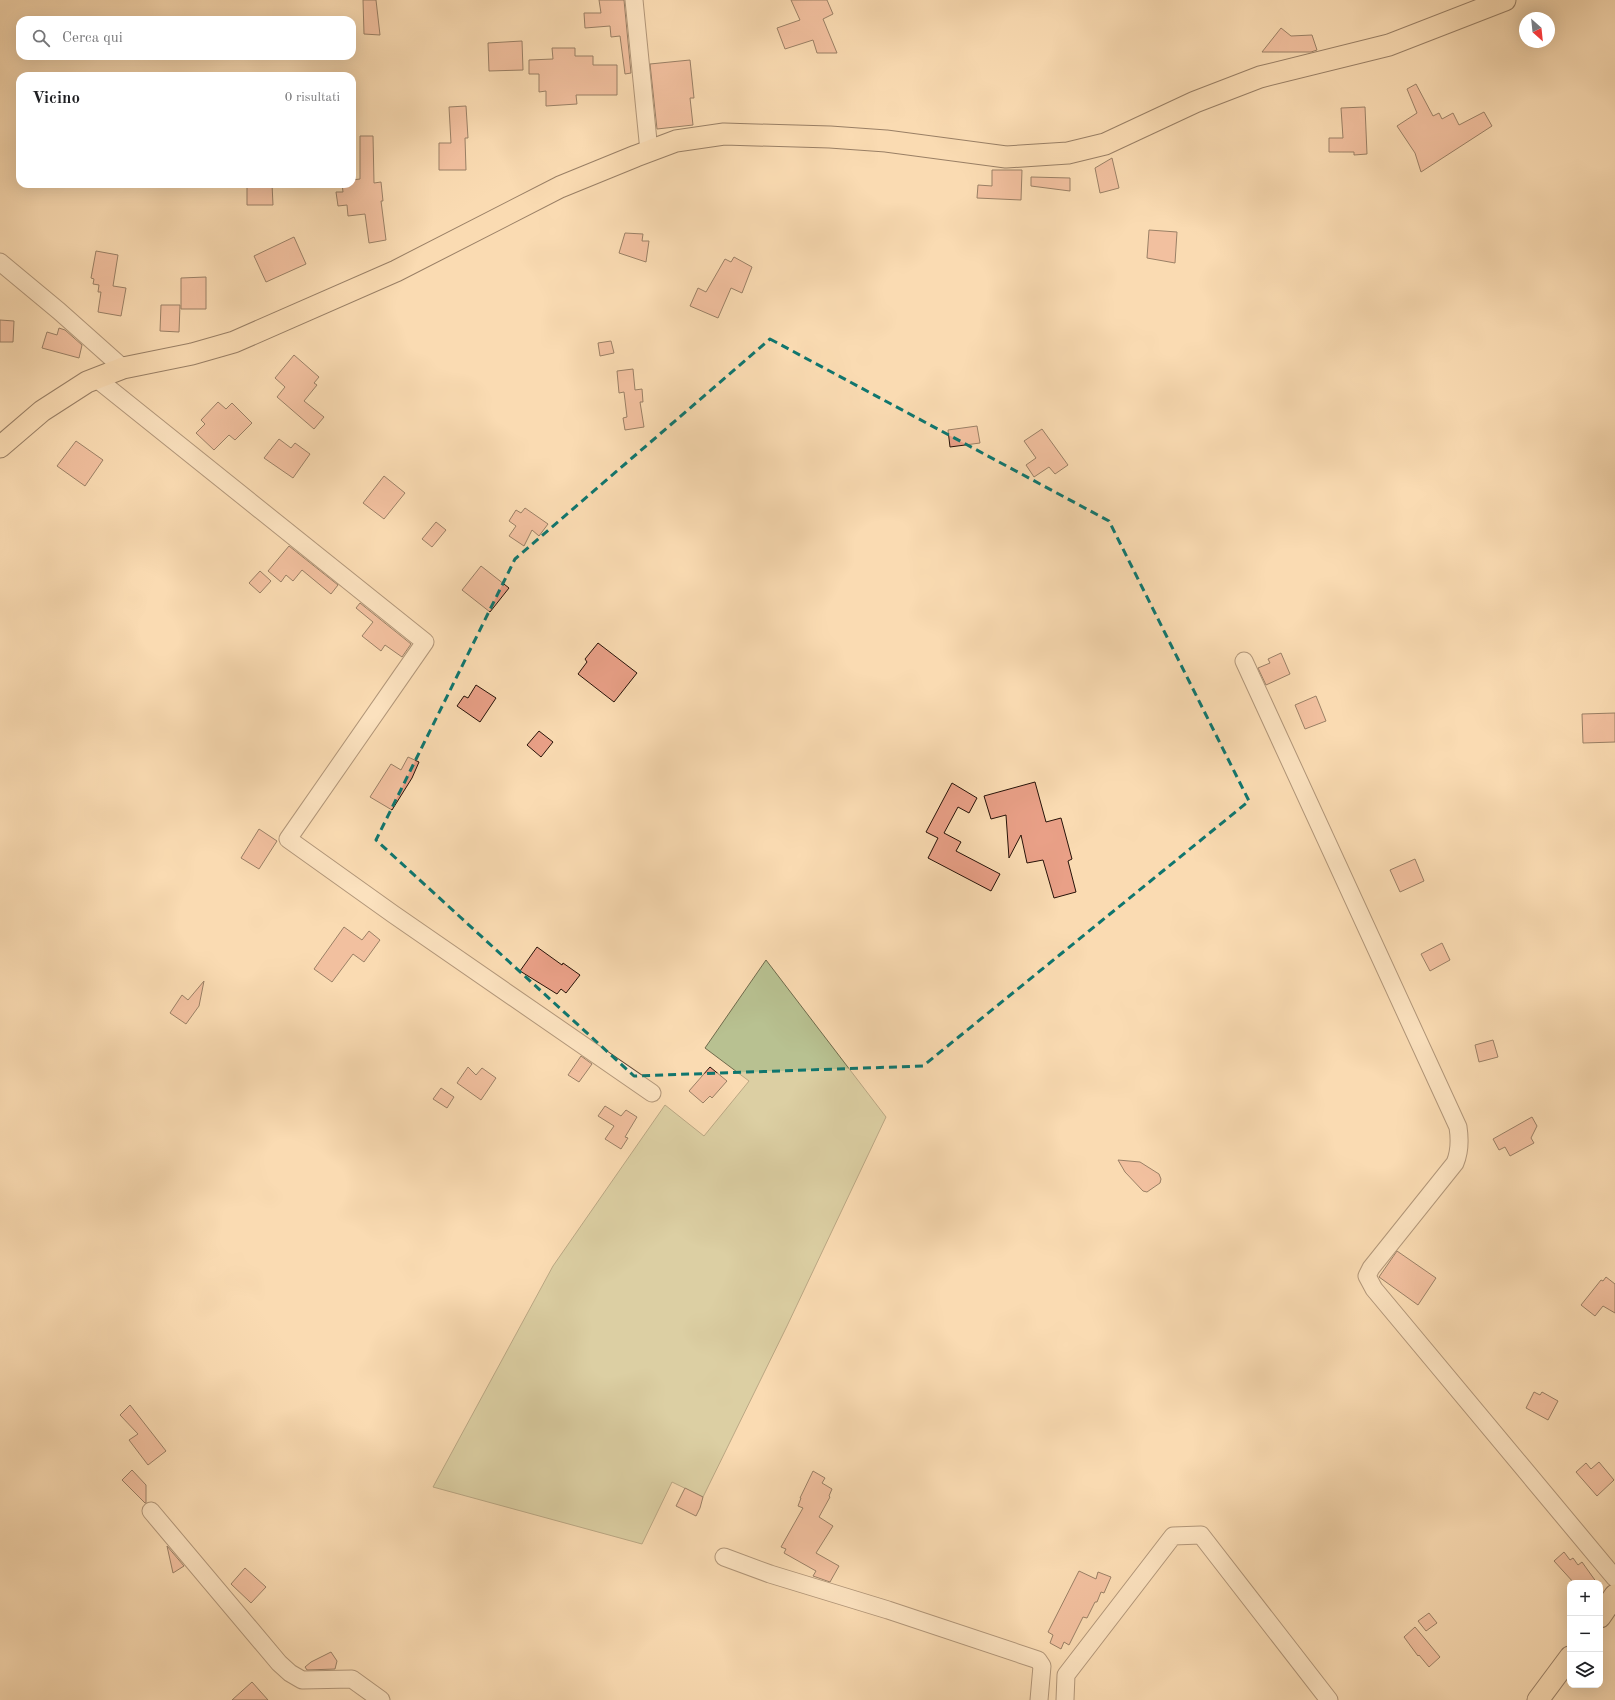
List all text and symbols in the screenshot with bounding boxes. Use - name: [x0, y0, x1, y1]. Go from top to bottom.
- north arrow: [1519, 12, 1555, 48]
- search box: [16, 16, 356, 60]
- icon: search: [30, 27, 52, 49]
- text: Cerca qui: [62, 31, 123, 46]
- text: Vicino: [32, 90, 80, 107]
- text: 0 risultati: [285, 91, 340, 104]
- map controls: [1567, 1580, 1603, 1688]
- button: +: [1567, 1580, 1603, 1616]
- button: −: [1567, 1616, 1603, 1652]
- button: layers: [1567, 1652, 1603, 1688]

